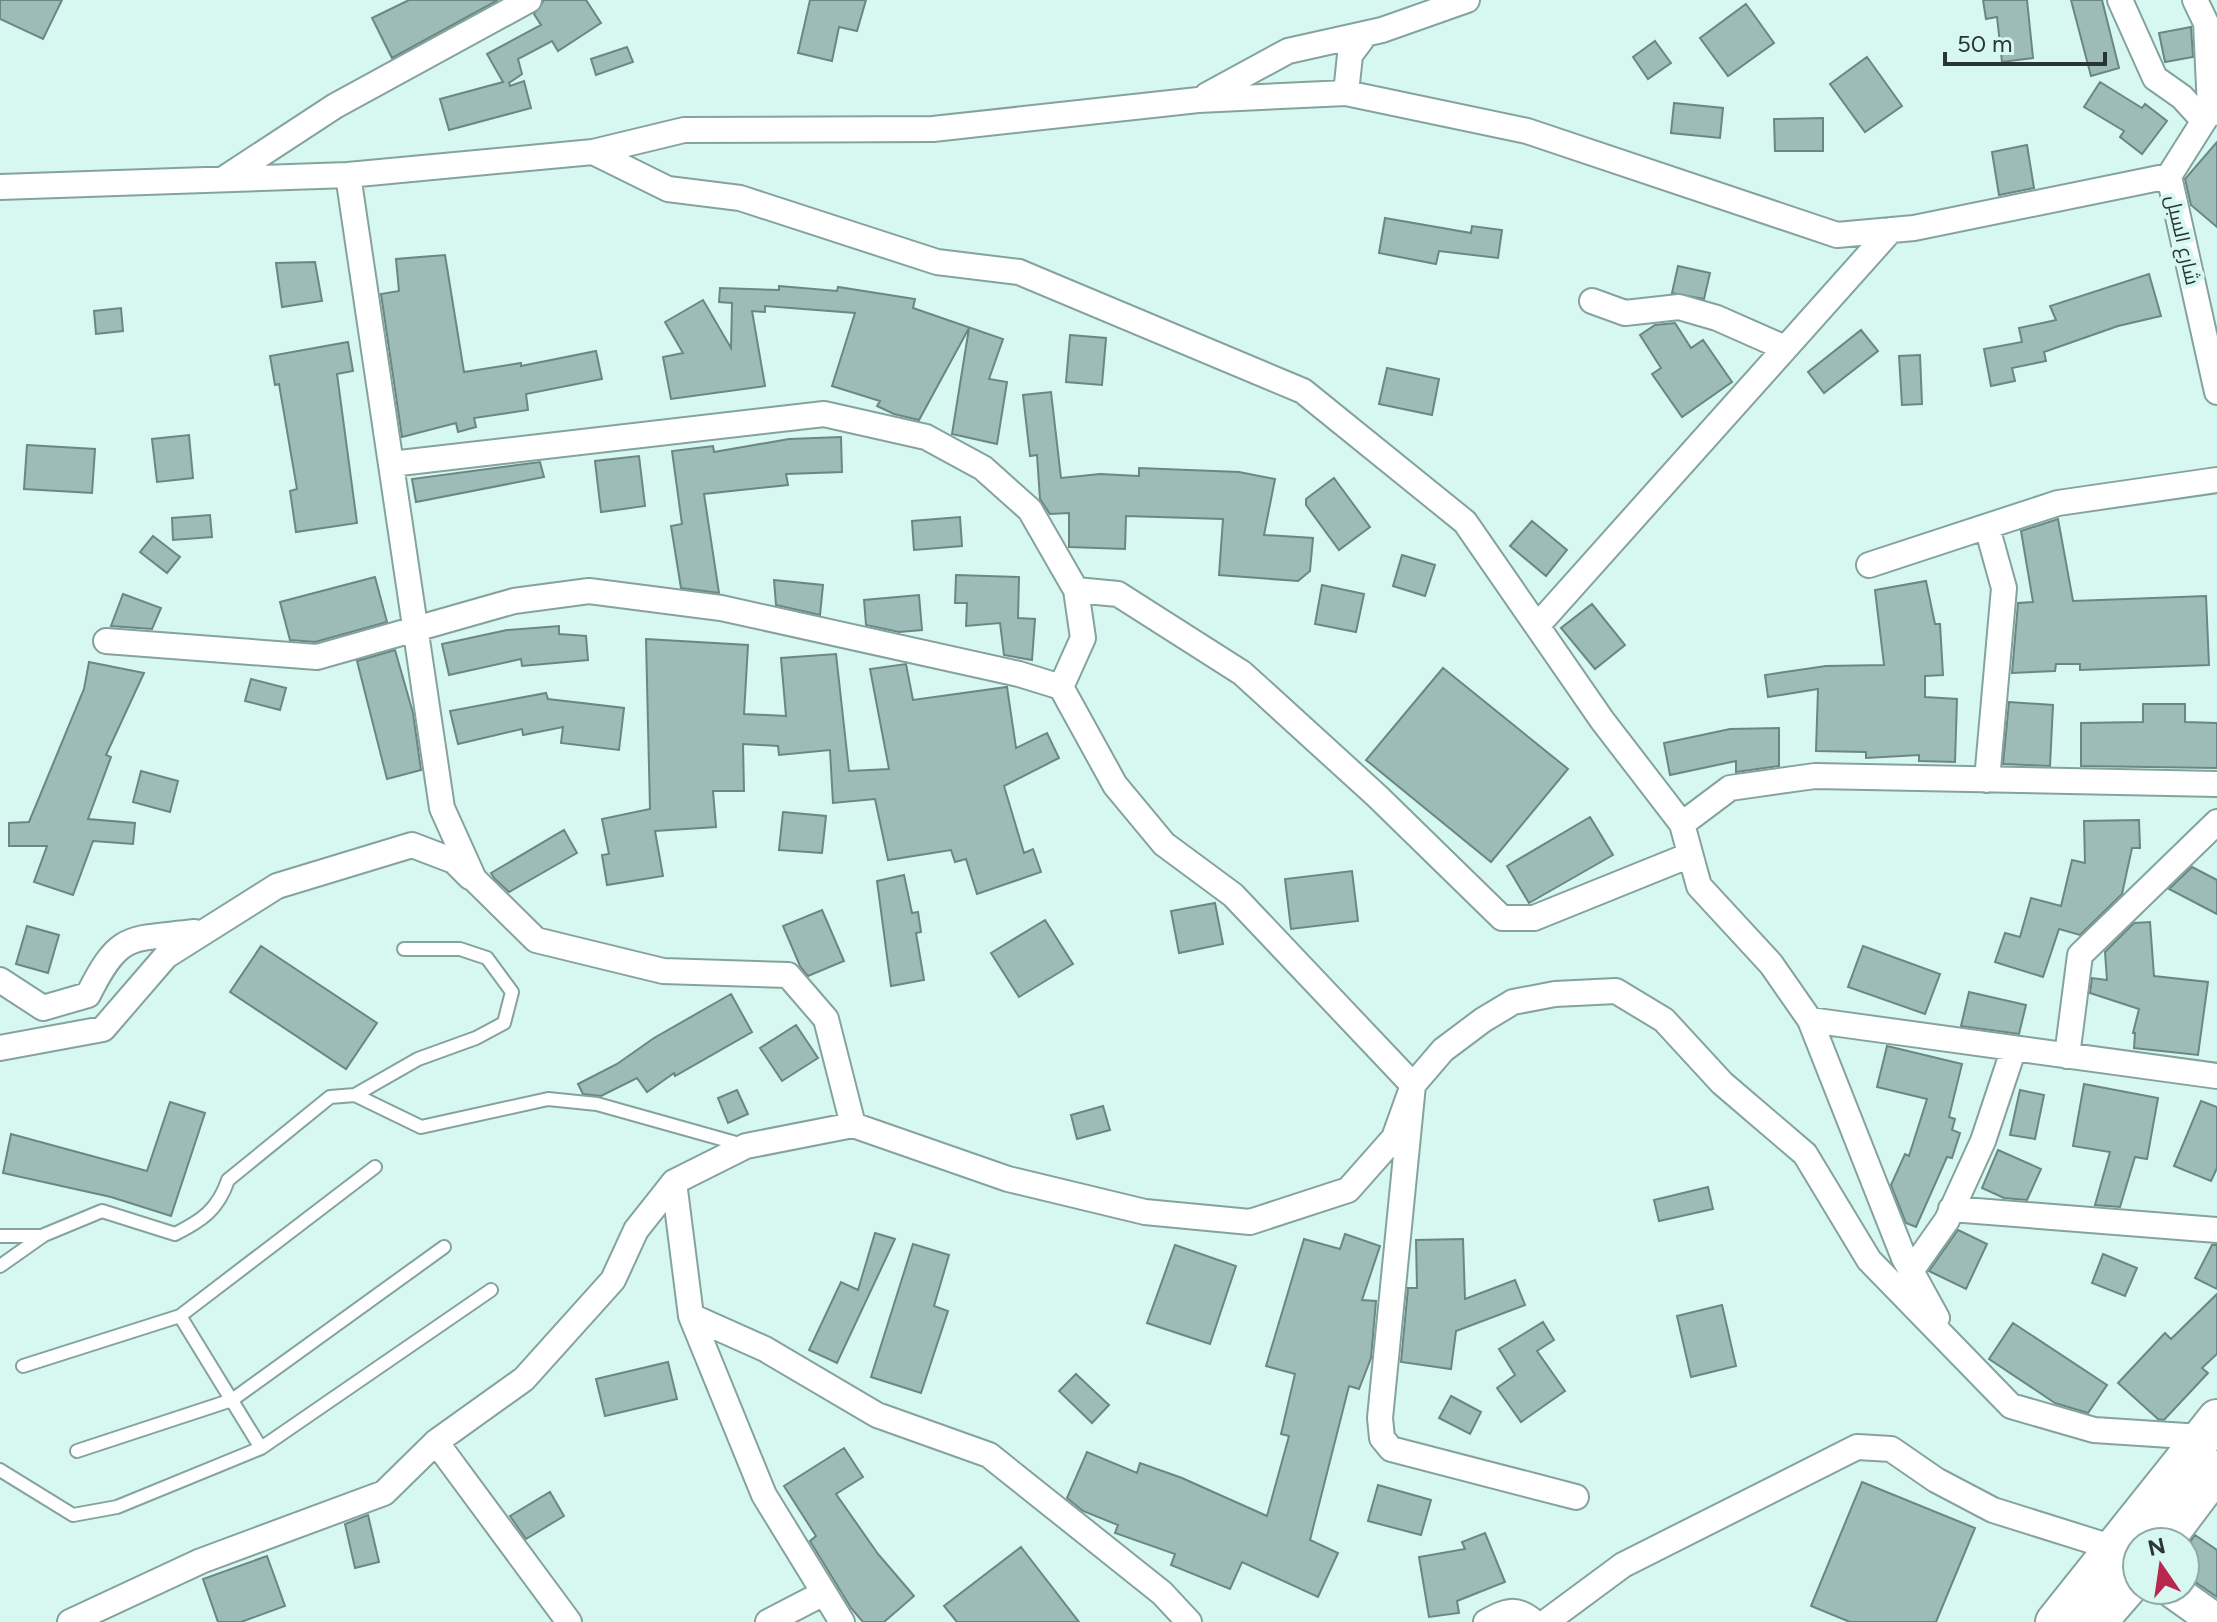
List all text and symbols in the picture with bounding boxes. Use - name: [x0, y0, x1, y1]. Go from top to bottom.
- scale bar: [1945, 16, 2105, 66]
- text: 50 m: [1957, 29, 2013, 58]
- street label: شارع السبل: [2159, 193, 2205, 288]
- north arrow: [2121, 1526, 2201, 1606]
- text: N: [2145, 1532, 2168, 1562]

